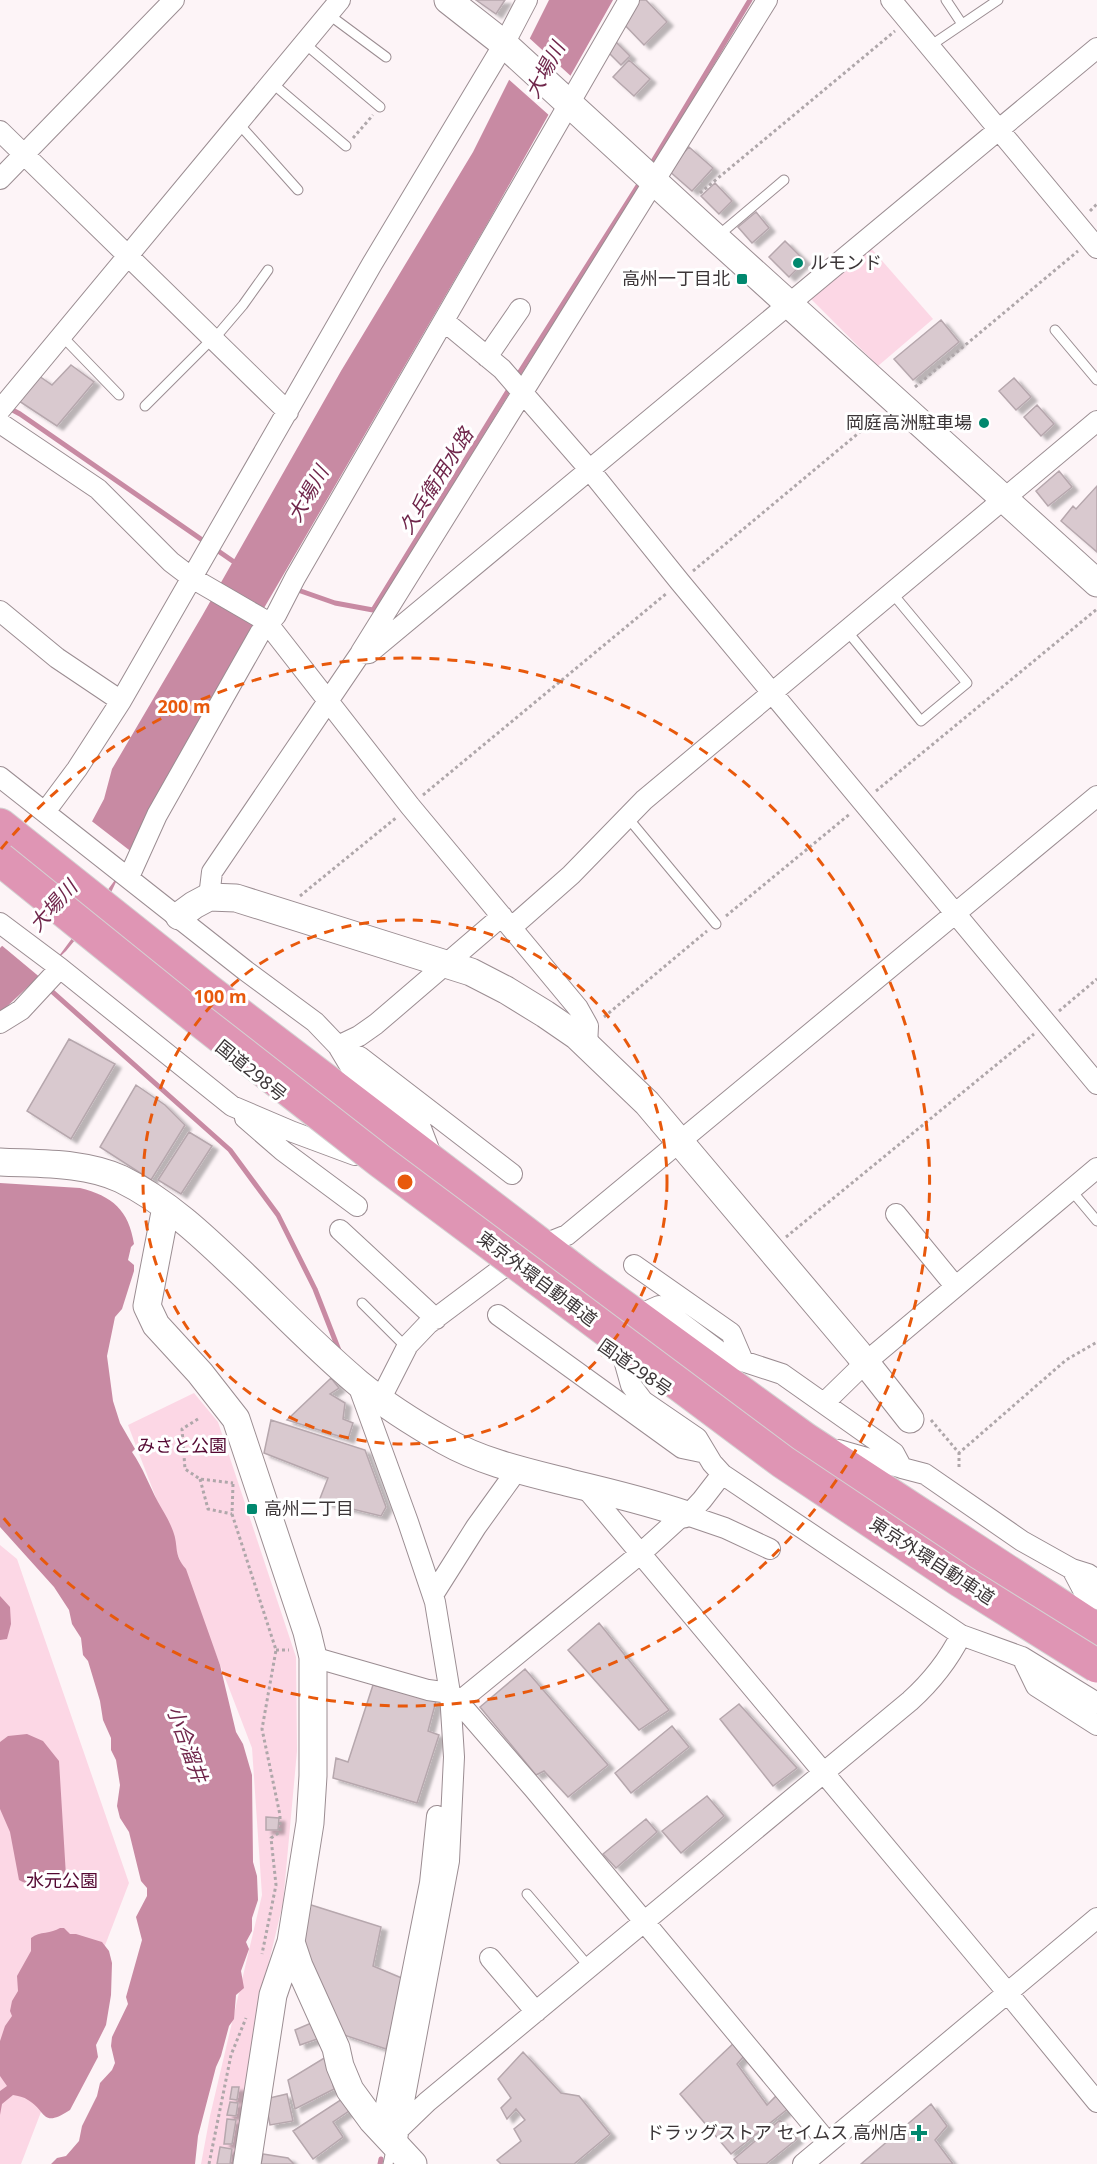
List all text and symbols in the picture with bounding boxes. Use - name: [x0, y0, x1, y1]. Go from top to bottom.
- water label: 大場川: [519, 35, 572, 103]
- place label: ルモンド: [810, 250, 882, 274]
- marker: ルモンド: [791, 256, 805, 270]
- place label: 高州一丁目北: [622, 266, 730, 290]
- marker: 高州一丁目北: [735, 272, 749, 286]
- place label: 岡庭高洲駐車場: [846, 410, 972, 434]
- marker: 岡庭高洲駐車場: [977, 416, 991, 430]
- water label: 久兵衛用水路: [392, 421, 480, 539]
- water label: 大場川: [281, 459, 335, 526]
- text: 200 m: [157, 694, 211, 718]
- water label: 大場川: [23, 873, 84, 937]
- text: 100 m: [193, 984, 247, 1008]
- street label: 国道298号: [211, 1034, 292, 1106]
- centre of rings: [395, 1172, 415, 1192]
- street label: 東京外環自動車道: [473, 1225, 602, 1331]
- street label: 国道298号: [594, 1333, 677, 1401]
- park label: みさと公園: [137, 1433, 227, 1457]
- place label: 高州二丁目: [264, 1496, 354, 1520]
- marker: 高州二丁目: [245, 1502, 259, 1516]
- street label: 東京外環自動車道: [866, 1511, 999, 1609]
- water label: 小合溜井: [161, 1702, 215, 1788]
- park label: 水元公園: [26, 1868, 98, 1892]
- place label: ドラッグストア セイムス 高州店: [646, 2120, 907, 2144]
- marker: ドラッグストア セイムス 高州店: [912, 2126, 926, 2140]

